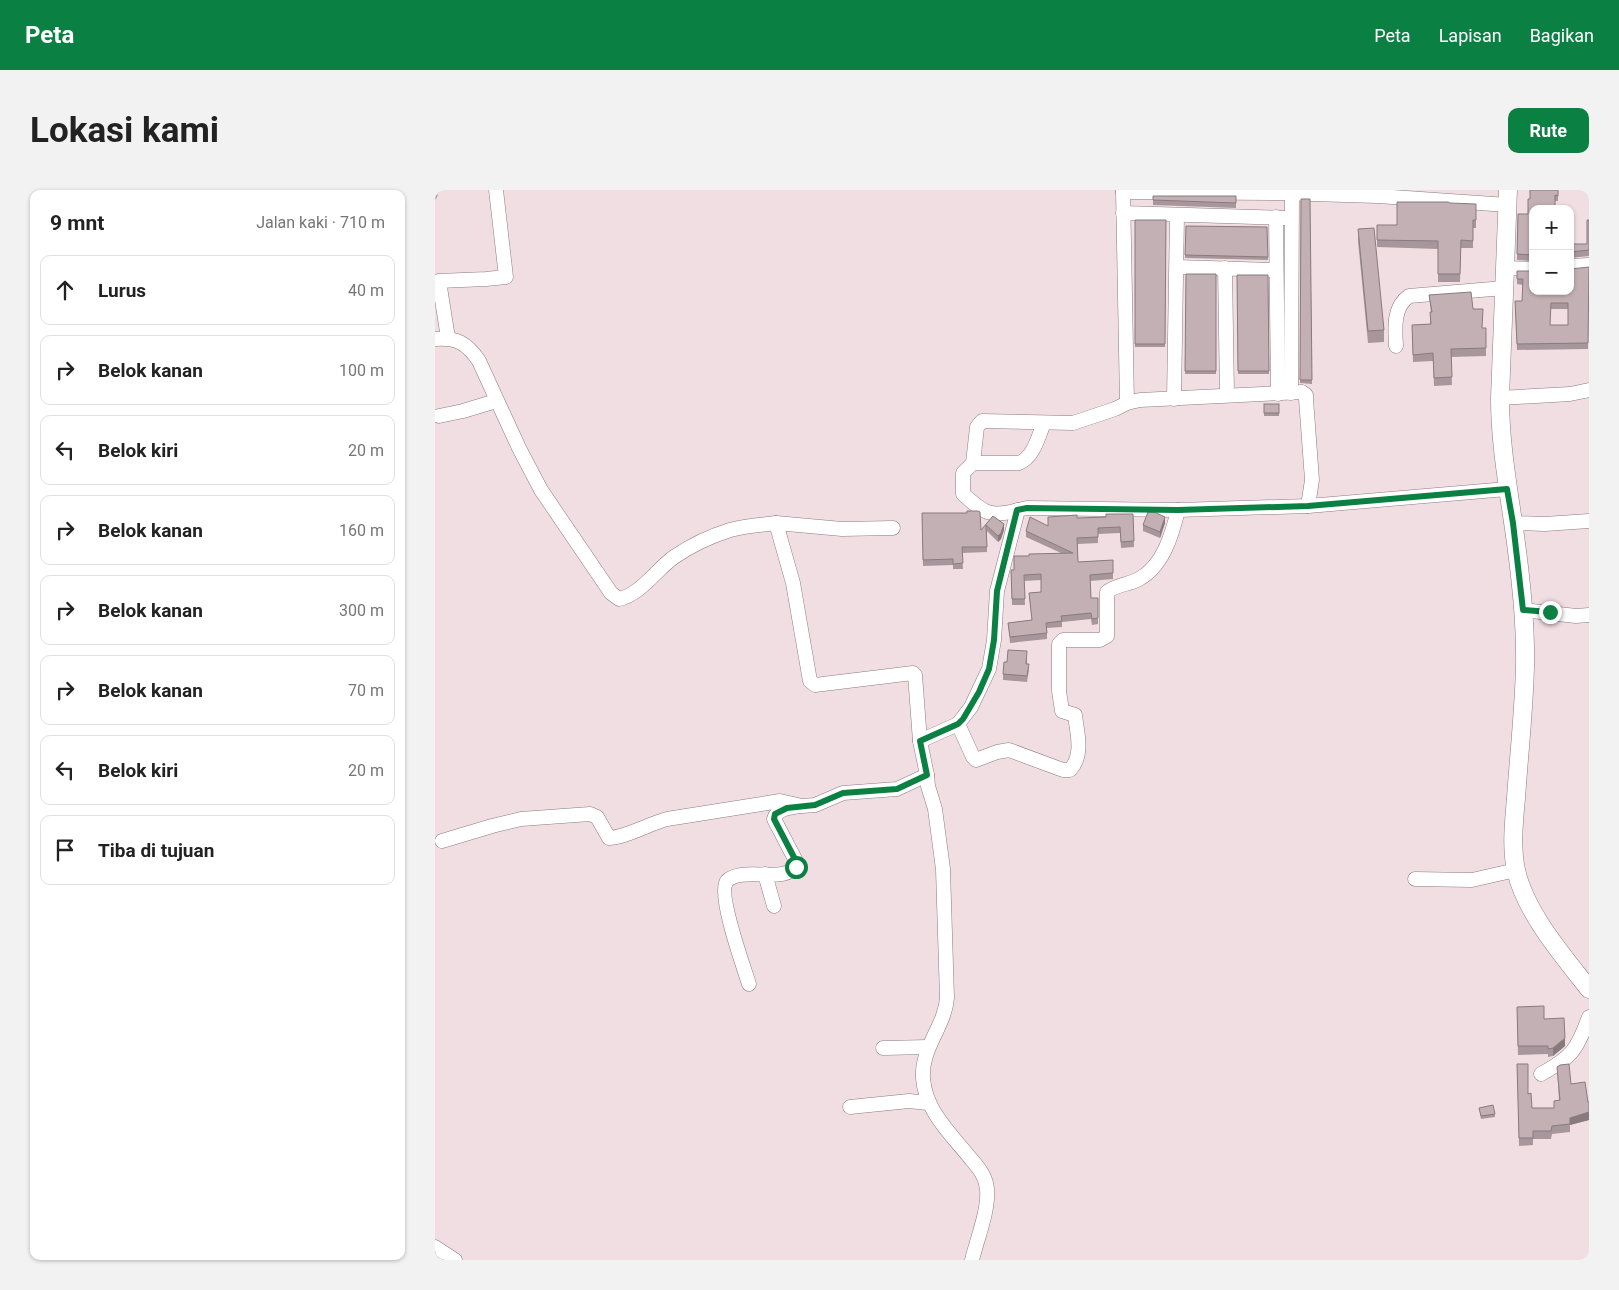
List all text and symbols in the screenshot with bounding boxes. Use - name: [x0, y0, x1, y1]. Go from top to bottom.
- text: Peta: [25, 21, 74, 49]
- text: Peta: [1374, 25, 1411, 46]
- text: Lapisan: [1439, 25, 1502, 46]
- text: Bagikan: [1530, 25, 1594, 46]
- button: Rute: [1508, 108, 1589, 153]
- text: Lokasi kami: [30, 110, 219, 151]
- map controls: [1529, 205, 1574, 295]
- button: +: [1529, 205, 1574, 250]
- text: 9 mnt: [50, 211, 104, 235]
- text: Jalan kaki · 710 m: [256, 213, 385, 232]
- button: −: [1529, 250, 1574, 295]
- icon: ahead: [51, 276, 79, 304]
- text: Lurus: [98, 279, 146, 302]
- text: 40 m: [348, 281, 384, 300]
- icon: right: [51, 356, 79, 384]
- text: Belok kanan: [98, 359, 203, 382]
- text: 100 m: [339, 361, 384, 380]
- icon: left: [51, 436, 79, 464]
- text: Belok kiri: [98, 439, 178, 462]
- text: 20 m: [348, 441, 384, 460]
- icon: right: [51, 516, 79, 544]
- text: Belok kanan: [98, 519, 203, 542]
- text: 160 m: [339, 521, 384, 540]
- icon: right: [51, 596, 79, 624]
- text: Belok kanan: [98, 599, 203, 622]
- text: 300 m: [339, 601, 384, 620]
- route end: [1539, 601, 1562, 624]
- icon: right: [51, 676, 79, 704]
- text: Belok kanan: [98, 679, 203, 702]
- text: 70 m: [348, 681, 384, 700]
- icon: left: [51, 756, 79, 784]
- text: Belok kiri: [98, 759, 178, 782]
- text: 20 m: [348, 761, 384, 780]
- icon: arrive: [51, 836, 79, 864]
- text: Tiba di tujuan: [98, 839, 214, 862]
- route start: [785, 856, 808, 879]

